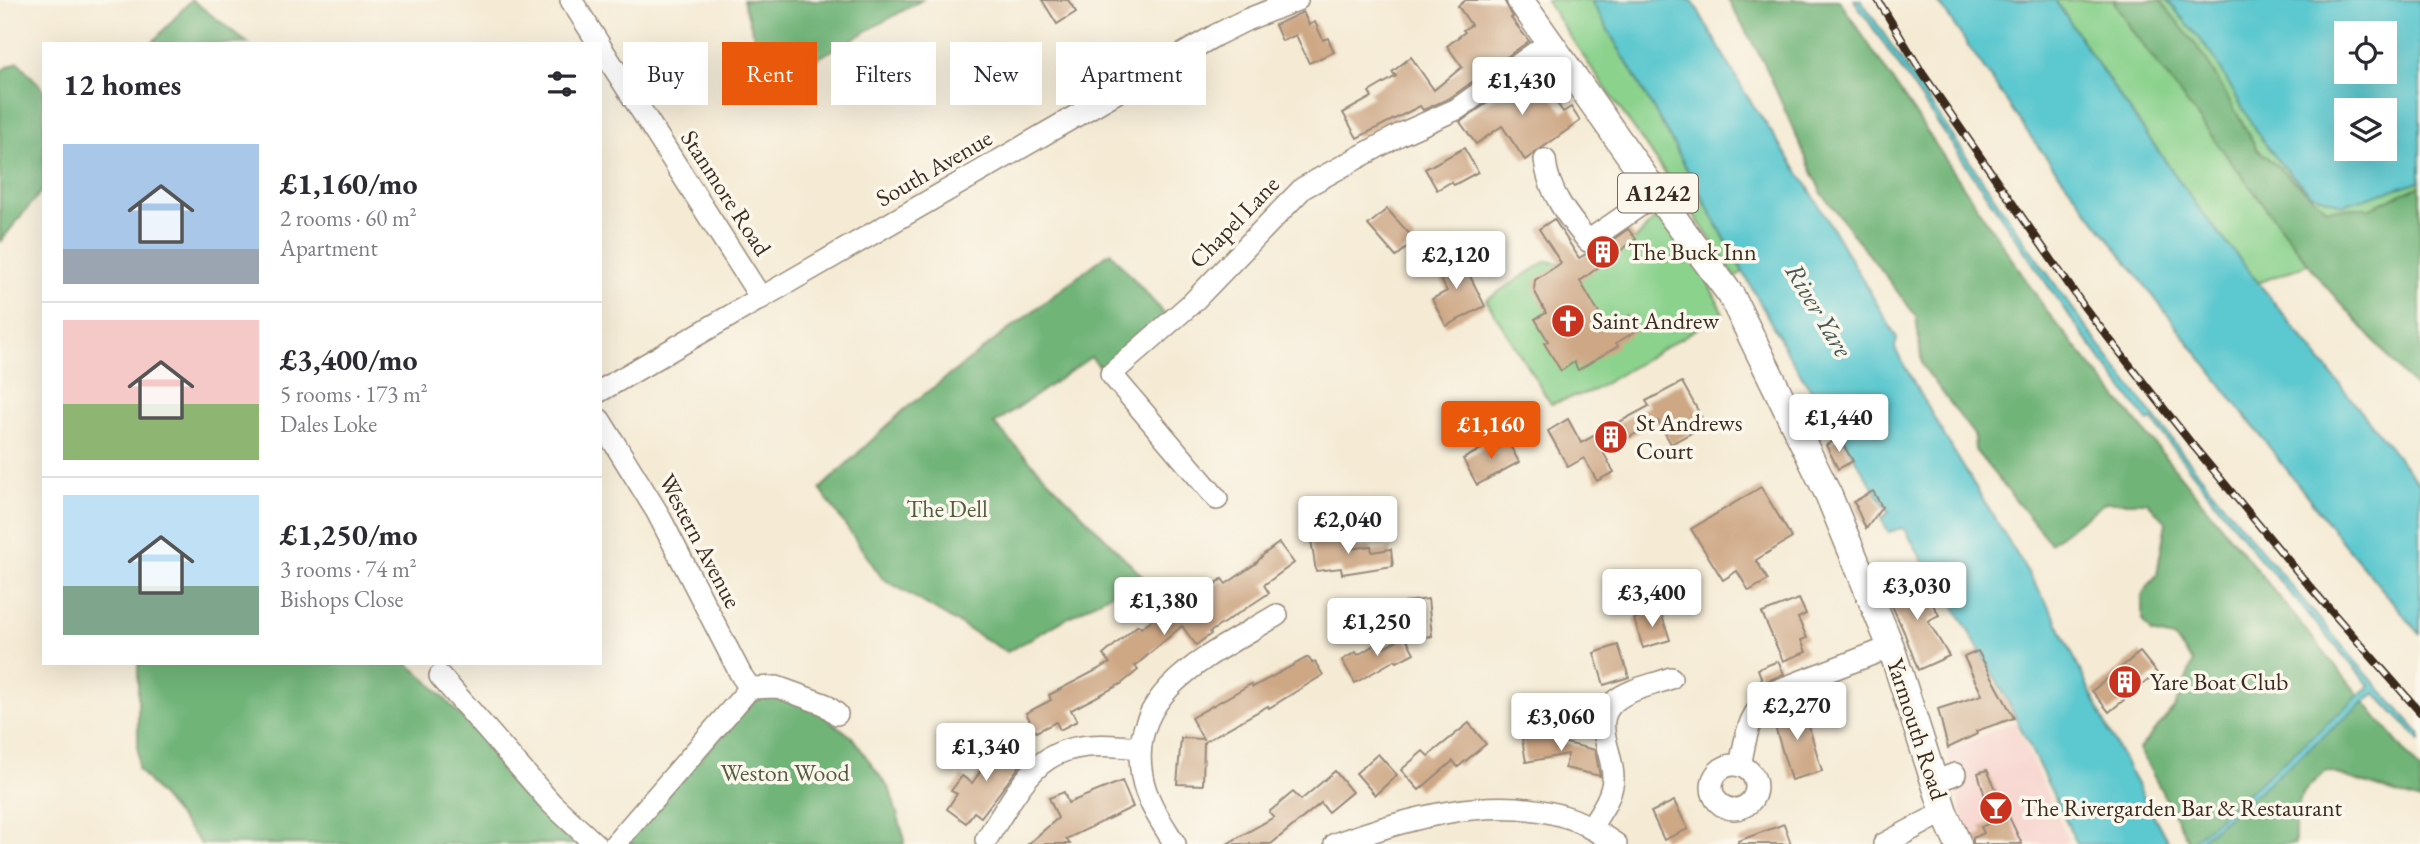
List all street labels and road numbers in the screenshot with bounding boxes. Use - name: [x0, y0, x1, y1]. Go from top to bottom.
- street label: South Avenue: [870, 122, 997, 213]
- street label: Stanmore Road: [674, 124, 779, 262]
- street label: Chapel Lane: [1182, 169, 1285, 274]
- road number: A1242: [1618, 174, 1698, 212]
- street label: Western Avenue: [652, 468, 749, 613]
- street label: Yarmouth Road: [1880, 654, 1955, 804]

